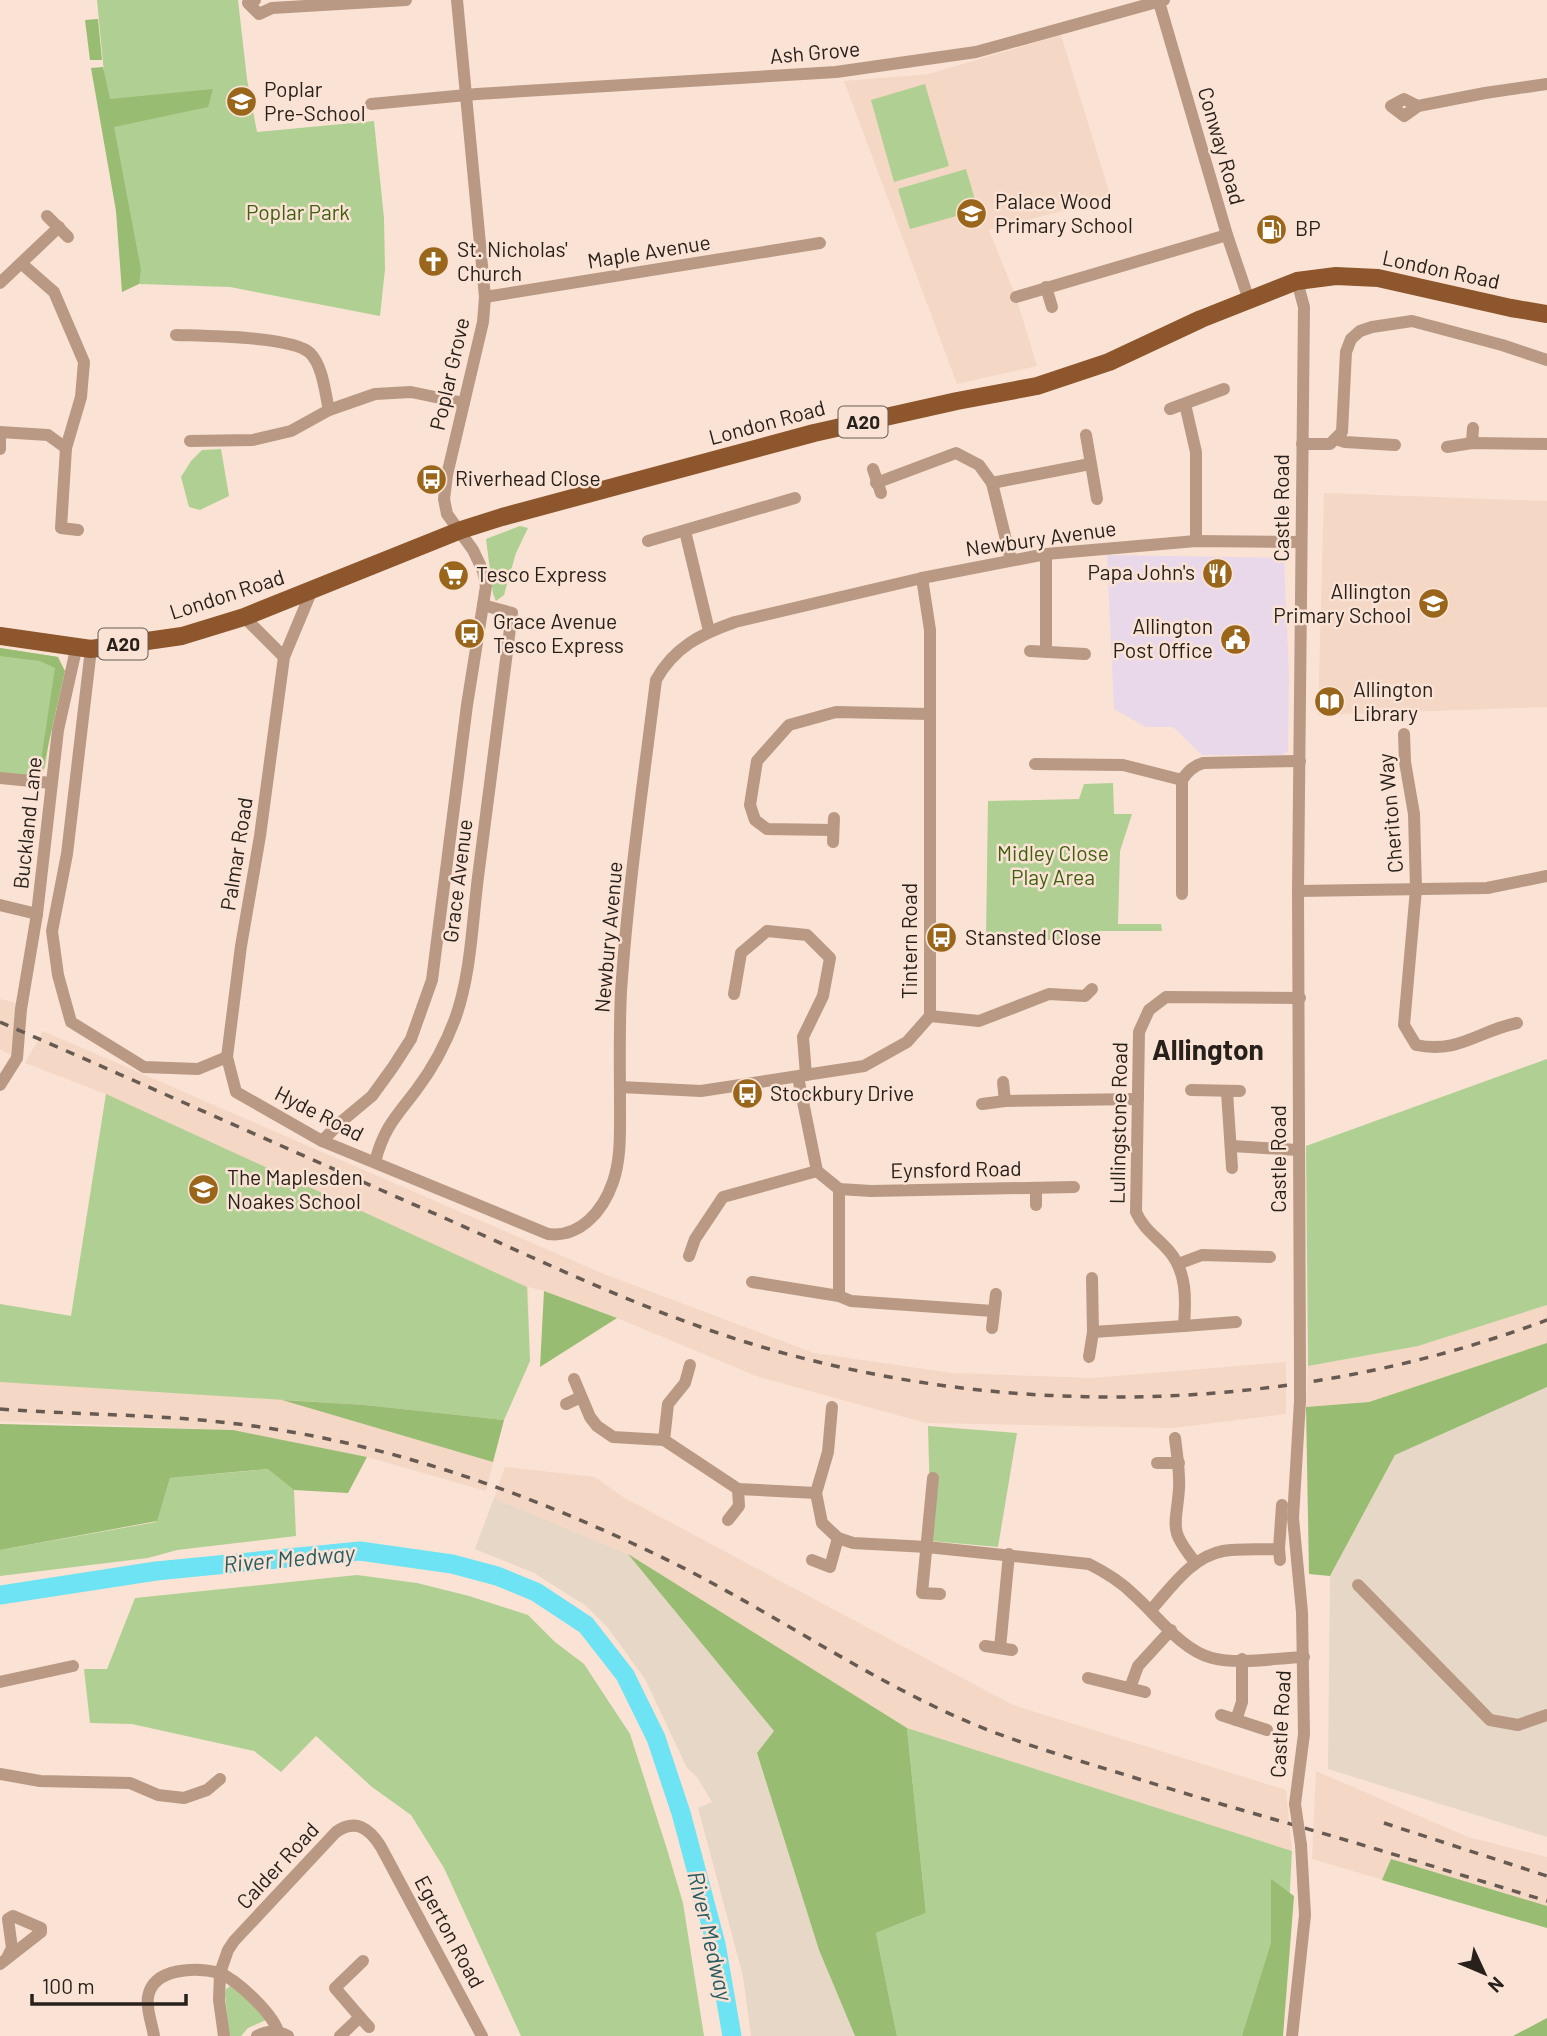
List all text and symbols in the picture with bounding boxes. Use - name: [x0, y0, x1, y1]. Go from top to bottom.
- street label: Ash Grove: [769, 35, 861, 68]
- place label: Poplar Pre-School: [264, 76, 366, 125]
- street label: Conway Road: [1194, 84, 1251, 207]
- school or university icon: Poplar Pre-School: [224, 85, 258, 119]
- place label: Palace Wood Primary School: [995, 188, 1133, 237]
- school or university icon: Palace Wood Primary School: [955, 197, 989, 231]
- park label: Poplar Park: [246, 199, 350, 224]
- fuel station icon: BP: [1255, 212, 1289, 246]
- place label: BP: [1295, 215, 1321, 240]
- street label: Maple Avenue: [585, 228, 712, 273]
- place label: St. Nicholas' Church: [457, 236, 568, 285]
- street label: London Road: [1380, 244, 1502, 293]
- church icon: St. Nicholas' Church: [417, 245, 451, 279]
- street label: Poplar Grove: [423, 315, 474, 432]
- street label: London Road: [706, 394, 828, 449]
- road number: A20: [838, 406, 888, 438]
- street label: Castle Road: [1268, 454, 1293, 562]
- bus stop icon: Riverhead Close: [415, 462, 449, 496]
- place label: Riverhead Close: [455, 465, 601, 490]
- street label: Newbury Avenue: [964, 515, 1118, 560]
- restaurant icon: Papa John's: [1201, 556, 1235, 590]
- supermarket icon: Tesco Express: [436, 558, 470, 592]
- place label: Papa John's: [1087, 559, 1195, 584]
- place label: Tesco Express: [476, 561, 607, 586]
- street label: London Road: [166, 563, 287, 624]
- place label: Allington Primary School: [1273, 578, 1411, 627]
- school or university icon: Allington Primary School: [1417, 587, 1451, 621]
- place label: Grace Avenue Tesco Express: [493, 608, 624, 657]
- place label: Allington Post Office: [1113, 613, 1213, 662]
- bus stop icon: Grace Avenue Tesco Express: [453, 617, 487, 651]
- public building icon: Allington Post Office: [1219, 622, 1253, 656]
- road number: A20: [99, 628, 148, 660]
- place label: Allington Library: [1353, 676, 1433, 725]
- library icon: Allington Library: [1313, 685, 1347, 719]
- street label: Cheriton Way: [1372, 752, 1407, 874]
- street label: Buckland Lane: [7, 755, 46, 890]
- street label: Palmar Road: [214, 795, 257, 912]
- street label: Grace Avenue: [437, 818, 476, 944]
- park label: Midley Close Play Area: [997, 840, 1109, 889]
- street label: Newbury Avenue: [588, 860, 627, 1014]
- street label: Tintern Road: [896, 883, 921, 999]
- bus stop icon: Stansted Close: [925, 921, 959, 955]
- place label: Stansted Close: [965, 924, 1102, 949]
- district label: Allington: [1152, 1032, 1264, 1066]
- street label: Lullingstone Road: [1104, 1042, 1131, 1204]
- bus stop icon: Stockbury Drive: [730, 1077, 764, 1111]
- street label: Hyde Road: [271, 1080, 368, 1146]
- place label: Stockbury Drive: [770, 1080, 914, 1105]
- street label: Castle Road: [1265, 1105, 1290, 1213]
- street label: Eynsford Road: [890, 1155, 1022, 1182]
- place label: The Maplesden Noakes School: [227, 1164, 363, 1213]
- school or university icon: The Maplesden Noakes School: [187, 1173, 221, 1207]
- water label: River Medway: [222, 1538, 357, 1578]
- street label: Castle Road: [1264, 1669, 1295, 1778]
- street label: Calder Road: [231, 1817, 323, 1913]
- water label: River Medway: [682, 1868, 740, 2004]
- street label: Egerton Road: [410, 1871, 490, 1992]
- north arrow: [1449, 1938, 1519, 2008]
- scale bar: [32, 1962, 186, 2006]
- text: 100 m: [42, 1973, 95, 1998]
- text: N: [1484, 1973, 1509, 1998]

